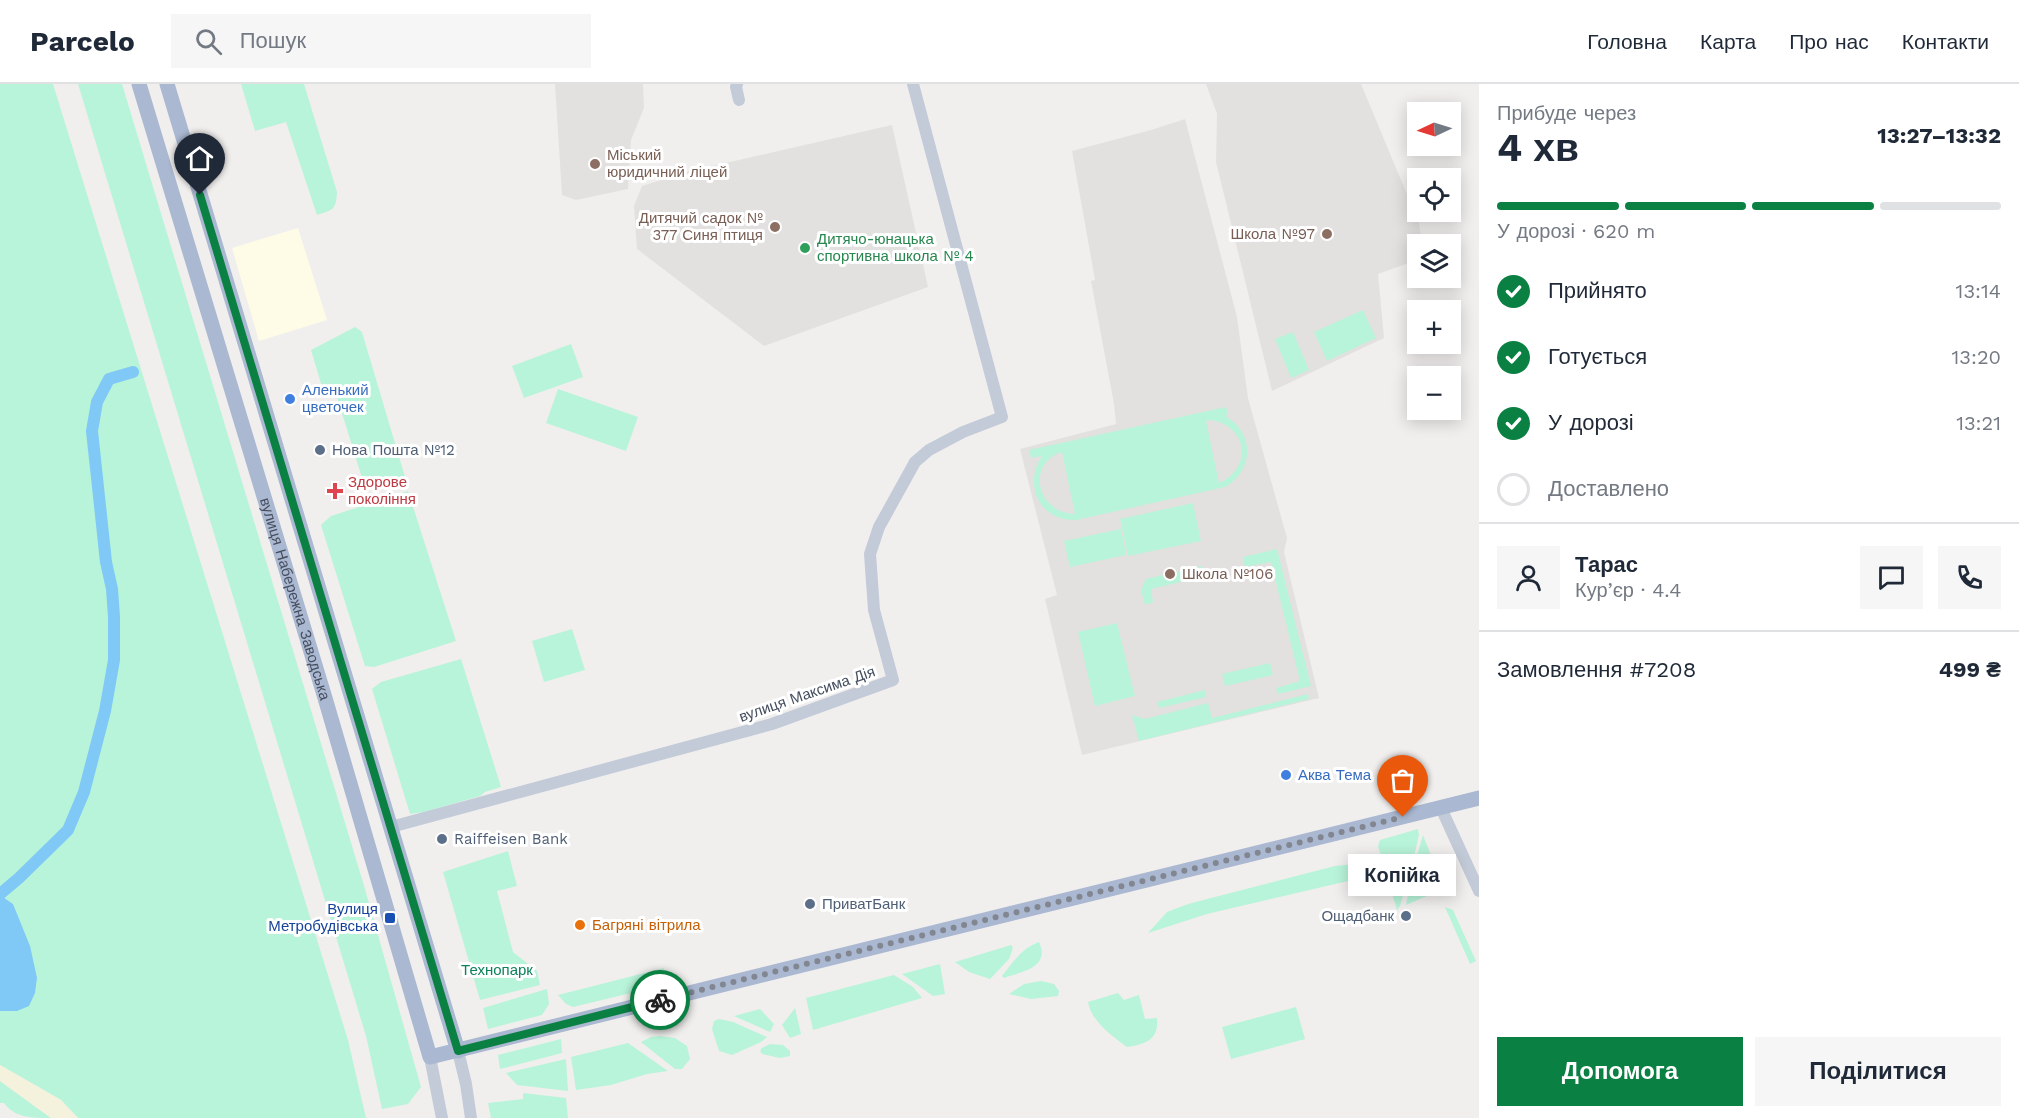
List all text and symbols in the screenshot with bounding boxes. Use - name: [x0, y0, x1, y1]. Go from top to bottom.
- search box: [171, 14, 591, 68]
- text: Parcelo: [30, 25, 135, 58]
- icon: search: [192, 25, 225, 58]
- text: Пошук: [240, 28, 306, 53]
- text: Головна: [1587, 29, 1667, 54]
- text: Карта: [1700, 29, 1756, 54]
- text: Про нас: [1789, 29, 1869, 54]
- text: Контакти: [1902, 29, 1989, 54]
- text: Прибуде через: [1497, 101, 1636, 125]
- north arrow: [1407, 102, 1461, 156]
- map controls: [1407, 102, 1461, 420]
- text: 13:27–13:32: [1877, 123, 2001, 148]
- text: 4 хв: [1497, 125, 1579, 170]
- pin: [174, 133, 225, 195]
- icon: home: [183, 142, 216, 175]
- place label: Міський юридичний ліцей: [607, 146, 727, 181]
- marker: Міський юридичний ліцей: [588, 157, 602, 171]
- button: locate: [1407, 168, 1461, 222]
- place label: Дитячий садок № 377 Синя птиця: [639, 209, 764, 244]
- text: У дорозі · 620 m: [1497, 219, 1655, 243]
- marker: Дитячий садок № 377 Синя птиця: [768, 220, 782, 234]
- place label: Школа №97: [1231, 225, 1315, 243]
- marker: Школа №97: [1320, 227, 1334, 241]
- place label: Дитячо-юнацька спортивна школа № 4: [817, 230, 974, 265]
- button: layers: [1407, 234, 1461, 288]
- marker: Дитячо-юнацька спортивна школа № 4: [798, 241, 812, 255]
- icon: check: [1497, 275, 1530, 308]
- text: Прийнято: [1548, 278, 1647, 303]
- text: 13:14: [1956, 279, 2001, 303]
- button: +: [1407, 300, 1461, 354]
- icon: check: [1497, 341, 1530, 374]
- text: Готується: [1548, 344, 1647, 369]
- text: 13:20: [1952, 345, 2001, 369]
- button: −: [1407, 366, 1461, 420]
- place label: Аленький цветочек: [302, 381, 369, 416]
- marker: Аленький цветочек: [283, 392, 297, 406]
- icon: check: [1497, 407, 1530, 440]
- text: У дорозі: [1548, 410, 1634, 435]
- text: 13:21: [1956, 411, 2001, 435]
- place label: Нова Пошта №12: [332, 441, 455, 459]
- marker: Нова Пошта №12: [313, 443, 327, 457]
- place label: Здорове покоління: [348, 473, 416, 508]
- text: Доставлено: [1548, 476, 1669, 501]
- marker: Здорове покоління: [326, 482, 344, 500]
- street label: вулиця Набережна Заводська: [256, 495, 334, 703]
- button: person: [1497, 546, 1560, 609]
- button: chat: [1860, 546, 1923, 609]
- button: phone: [1938, 546, 2001, 609]
- text: Тарас: [1575, 552, 1638, 577]
- place label: Школа №106: [1182, 565, 1273, 583]
- marker: Школа №106: [1163, 567, 1177, 581]
- text: Кур’єр · 4.4: [1575, 578, 1681, 602]
- text: Замовлення #7208: [1497, 657, 1696, 682]
- text: 499 ₴: [1939, 657, 2001, 682]
- street label: вулиця Максима Дія: [737, 662, 877, 726]
- pin: [1377, 755, 1428, 817]
- icon: bag: [1386, 764, 1419, 797]
- place label: Аква Тема: [1298, 766, 1372, 784]
- marker: Аква Тема: [1279, 768, 1293, 782]
- place label: Raiffeisen Bank: [454, 830, 568, 848]
- marker: Raiffeisen Bank: [435, 832, 449, 846]
- callout: Копійка: [1349, 853, 1457, 895]
- text: Копійка: [1364, 863, 1440, 887]
- place label: ПриватБанк: [822, 895, 906, 913]
- marker: ПриватБанк: [803, 897, 817, 911]
- place label: Вулиця Метробудівська: [268, 900, 379, 935]
- place label: Ощадбанк: [1321, 907, 1394, 925]
- marker: Ощадбанк: [1399, 909, 1413, 923]
- marker: Вулиця Метробудівська: [383, 911, 397, 925]
- place label: Багряні вітрила: [592, 916, 701, 934]
- marker: Багряні вітрила: [573, 918, 587, 932]
- park label: Технопарк: [461, 961, 533, 979]
- courier: [630, 970, 690, 1030]
- icon: bike: [644, 984, 677, 1017]
- button: Допомога: [1497, 1037, 1743, 1106]
- button: Поділитися: [1755, 1037, 2001, 1106]

